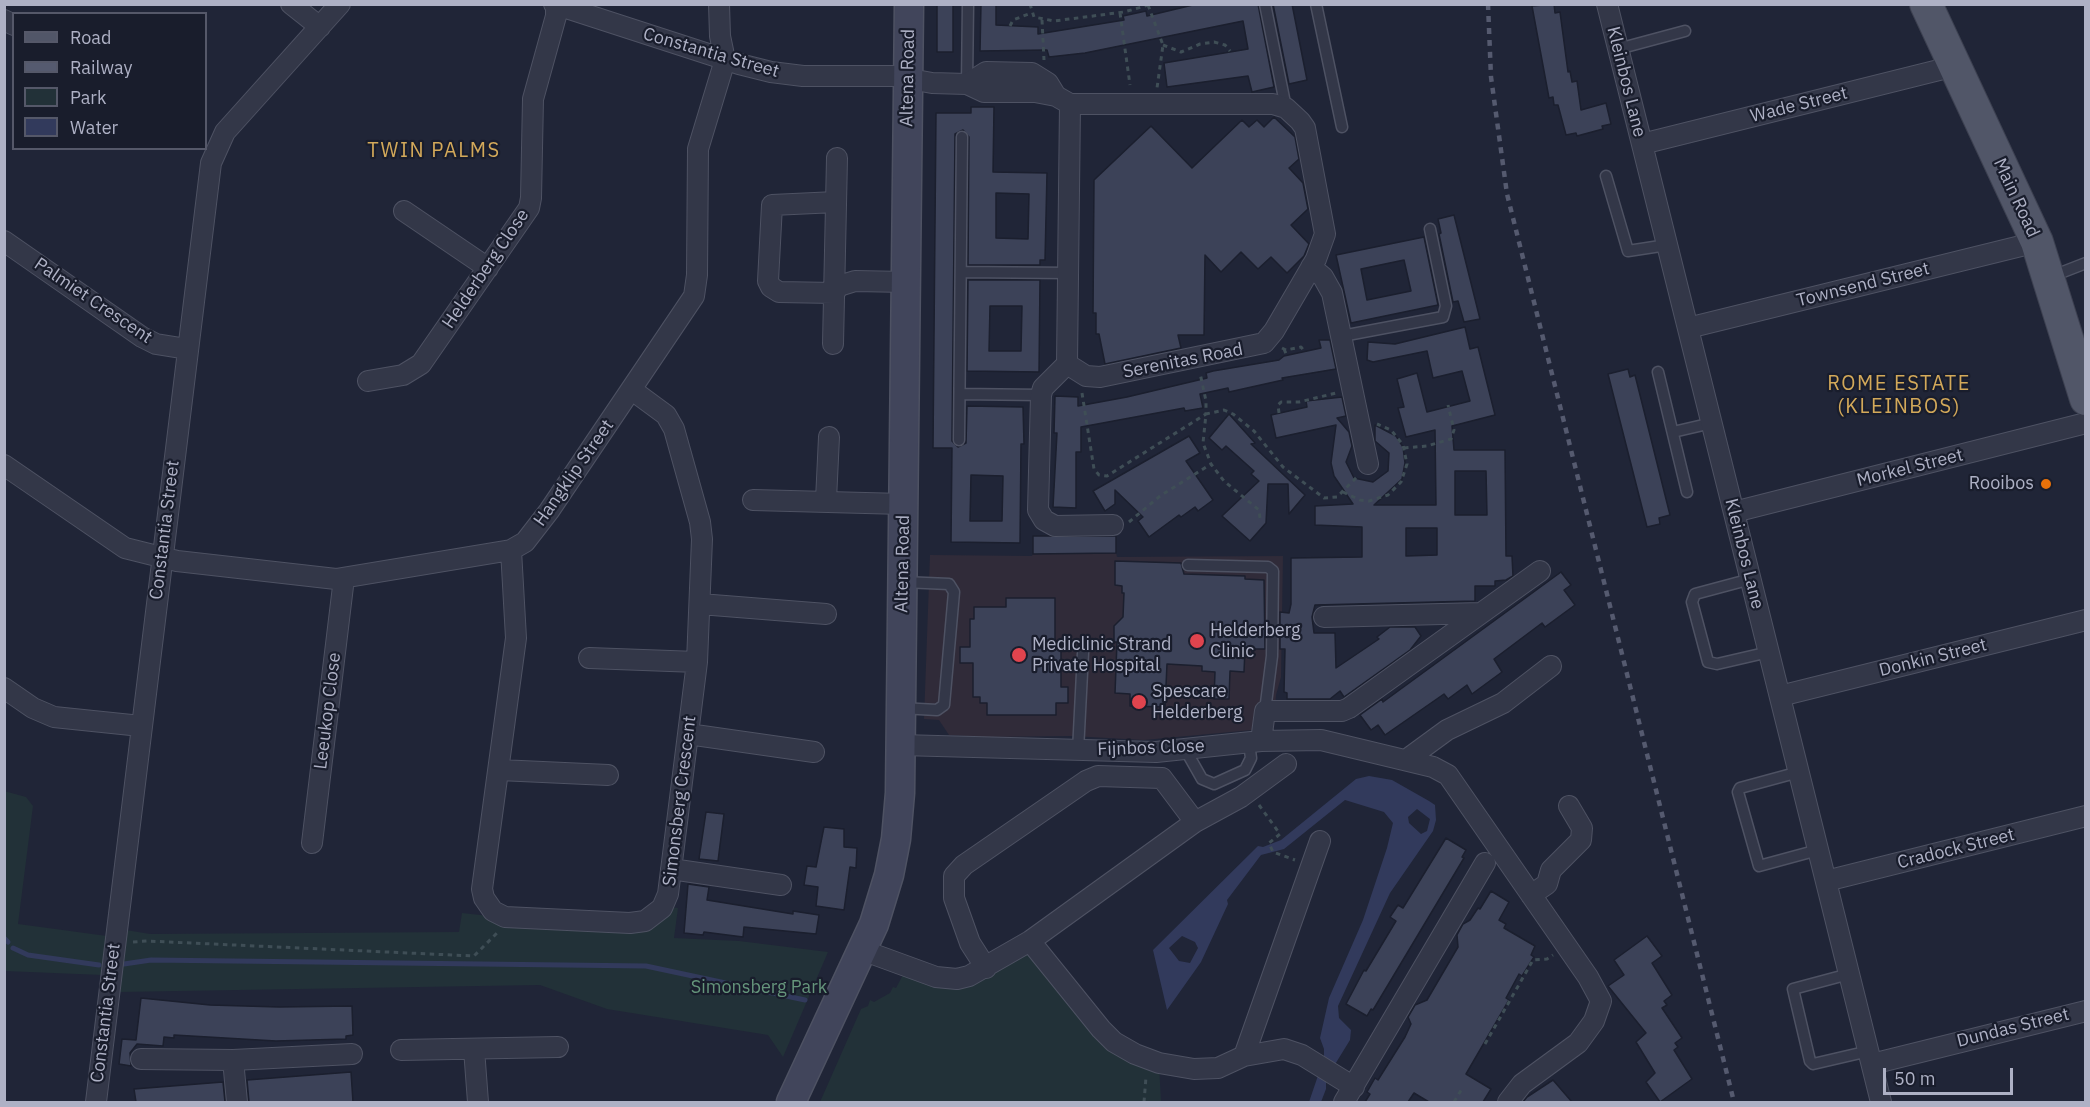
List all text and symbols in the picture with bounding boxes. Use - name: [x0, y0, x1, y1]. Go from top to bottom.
- legend: [12, 12, 207, 150]
- street label: Constantia Street: [641, 23, 781, 83]
- street label: Kleinbos Lane: [1602, 24, 1650, 140]
- text: Road: [70, 26, 111, 49]
- street label: Altena Road: [896, 29, 920, 127]
- text: Railway: [70, 56, 132, 79]
- street label: Wade Street: [1748, 82, 1850, 128]
- text: Park: [70, 86, 106, 109]
- text: Water: [70, 116, 118, 139]
- district label: TWIN PALMS: [367, 139, 501, 163]
- street label: Main Road: [1988, 155, 2044, 241]
- street label: Helderberg Close: [438, 205, 534, 333]
- street label: Palmiet Crescent: [30, 254, 156, 348]
- street label: Townsend Street: [1794, 258, 1932, 312]
- street label: Serenitas Road: [1121, 339, 1245, 383]
- district label: ROME ESTATE (KLEINBOS): [1827, 372, 1971, 419]
- street label: Hangklip Street: [529, 416, 619, 530]
- street label: Morkel Street: [1855, 444, 1965, 492]
- street label: Constantia Street: [146, 459, 184, 601]
- place label: Rooibos: [1969, 473, 2034, 495]
- marker: Rooibos: [2039, 477, 2053, 491]
- street label: Kleinbos Lane: [1720, 496, 1768, 612]
- street label: Altena Road: [891, 515, 915, 613]
- place label: Helderberg Clinic: [1210, 620, 1300, 662]
- marker: Helderberg Clinic: [1188, 632, 1206, 650]
- place label: Mediclinic Strand Private Hospital: [1032, 634, 1171, 676]
- street label: Donkin Street: [1877, 634, 1989, 682]
- marker: Mediclinic Strand Private Hospital: [1010, 646, 1028, 664]
- street label: Leeukop Close: [310, 651, 346, 771]
- place label: Spescare Helderberg: [1152, 681, 1242, 724]
- marker: Spescare Helderberg: [1130, 693, 1148, 711]
- street label: Simonsberg Crescent: [659, 714, 701, 888]
- street label: Fijnbos Close: [1097, 735, 1205, 761]
- street label: Cradock Street: [1895, 824, 2017, 874]
- street label: Constantia Street: [87, 942, 125, 1084]
- park label: Simonsberg Park: [691, 977, 827, 999]
- street label: Dundas Street: [1955, 1004, 2071, 1052]
- scale bar: [1886, 1056, 2016, 1094]
- text: 50 m: [1894, 1067, 1936, 1090]

